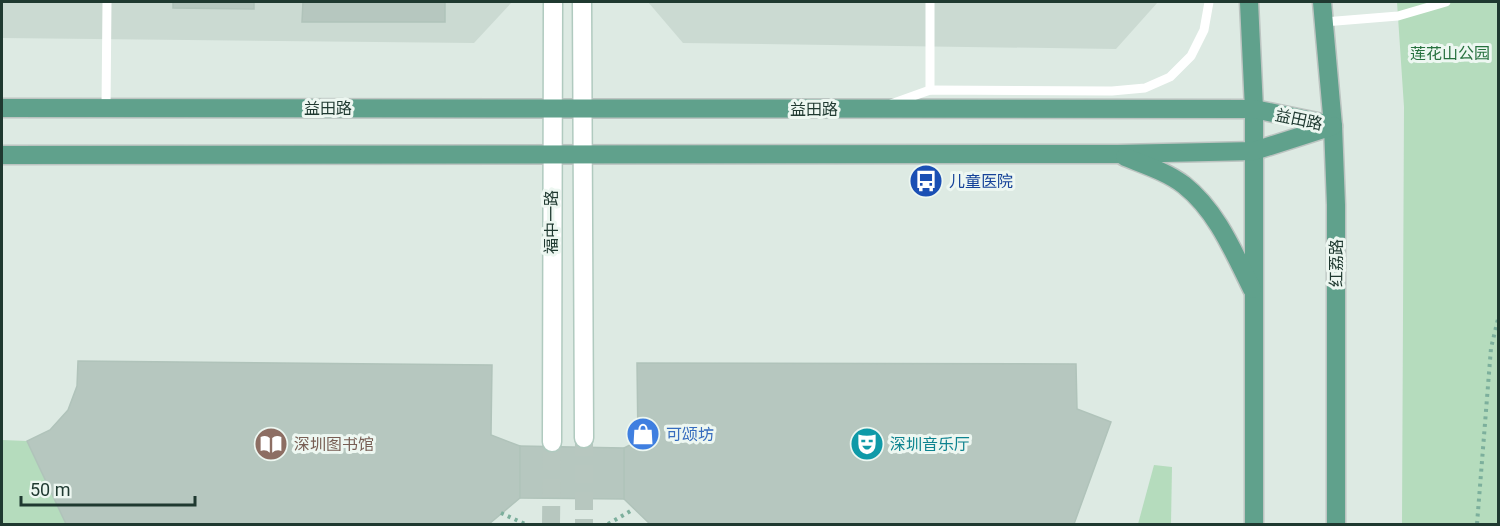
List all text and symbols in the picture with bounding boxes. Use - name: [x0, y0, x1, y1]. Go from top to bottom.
- park label: 莲花山公园: [1410, 44, 1490, 63]
- street label: 益田路: [304, 99, 352, 118]
- street label: 益田路: [790, 100, 838, 119]
- street label: 益田路: [1273, 105, 1324, 134]
- bus stop icon: 儿童医院: [908, 163, 944, 199]
- place label: 儿童医院: [949, 172, 1013, 191]
- street label: 福中一路: [542, 190, 561, 254]
- street label: 红荔路: [1327, 239, 1346, 287]
- shop icon: 可颂坊: [625, 416, 661, 452]
- place label: 可颂坊: [666, 425, 714, 444]
- library icon: 深圳图书馆: [253, 426, 289, 462]
- theatre icon: 深圳音乐厅: [849, 426, 885, 462]
- place label: 深圳图书馆: [294, 435, 374, 454]
- place label: 深圳音乐厅: [890, 435, 970, 454]
- scale bar: [21, 469, 195, 507]
- text: 50 m: [30, 479, 70, 500]

